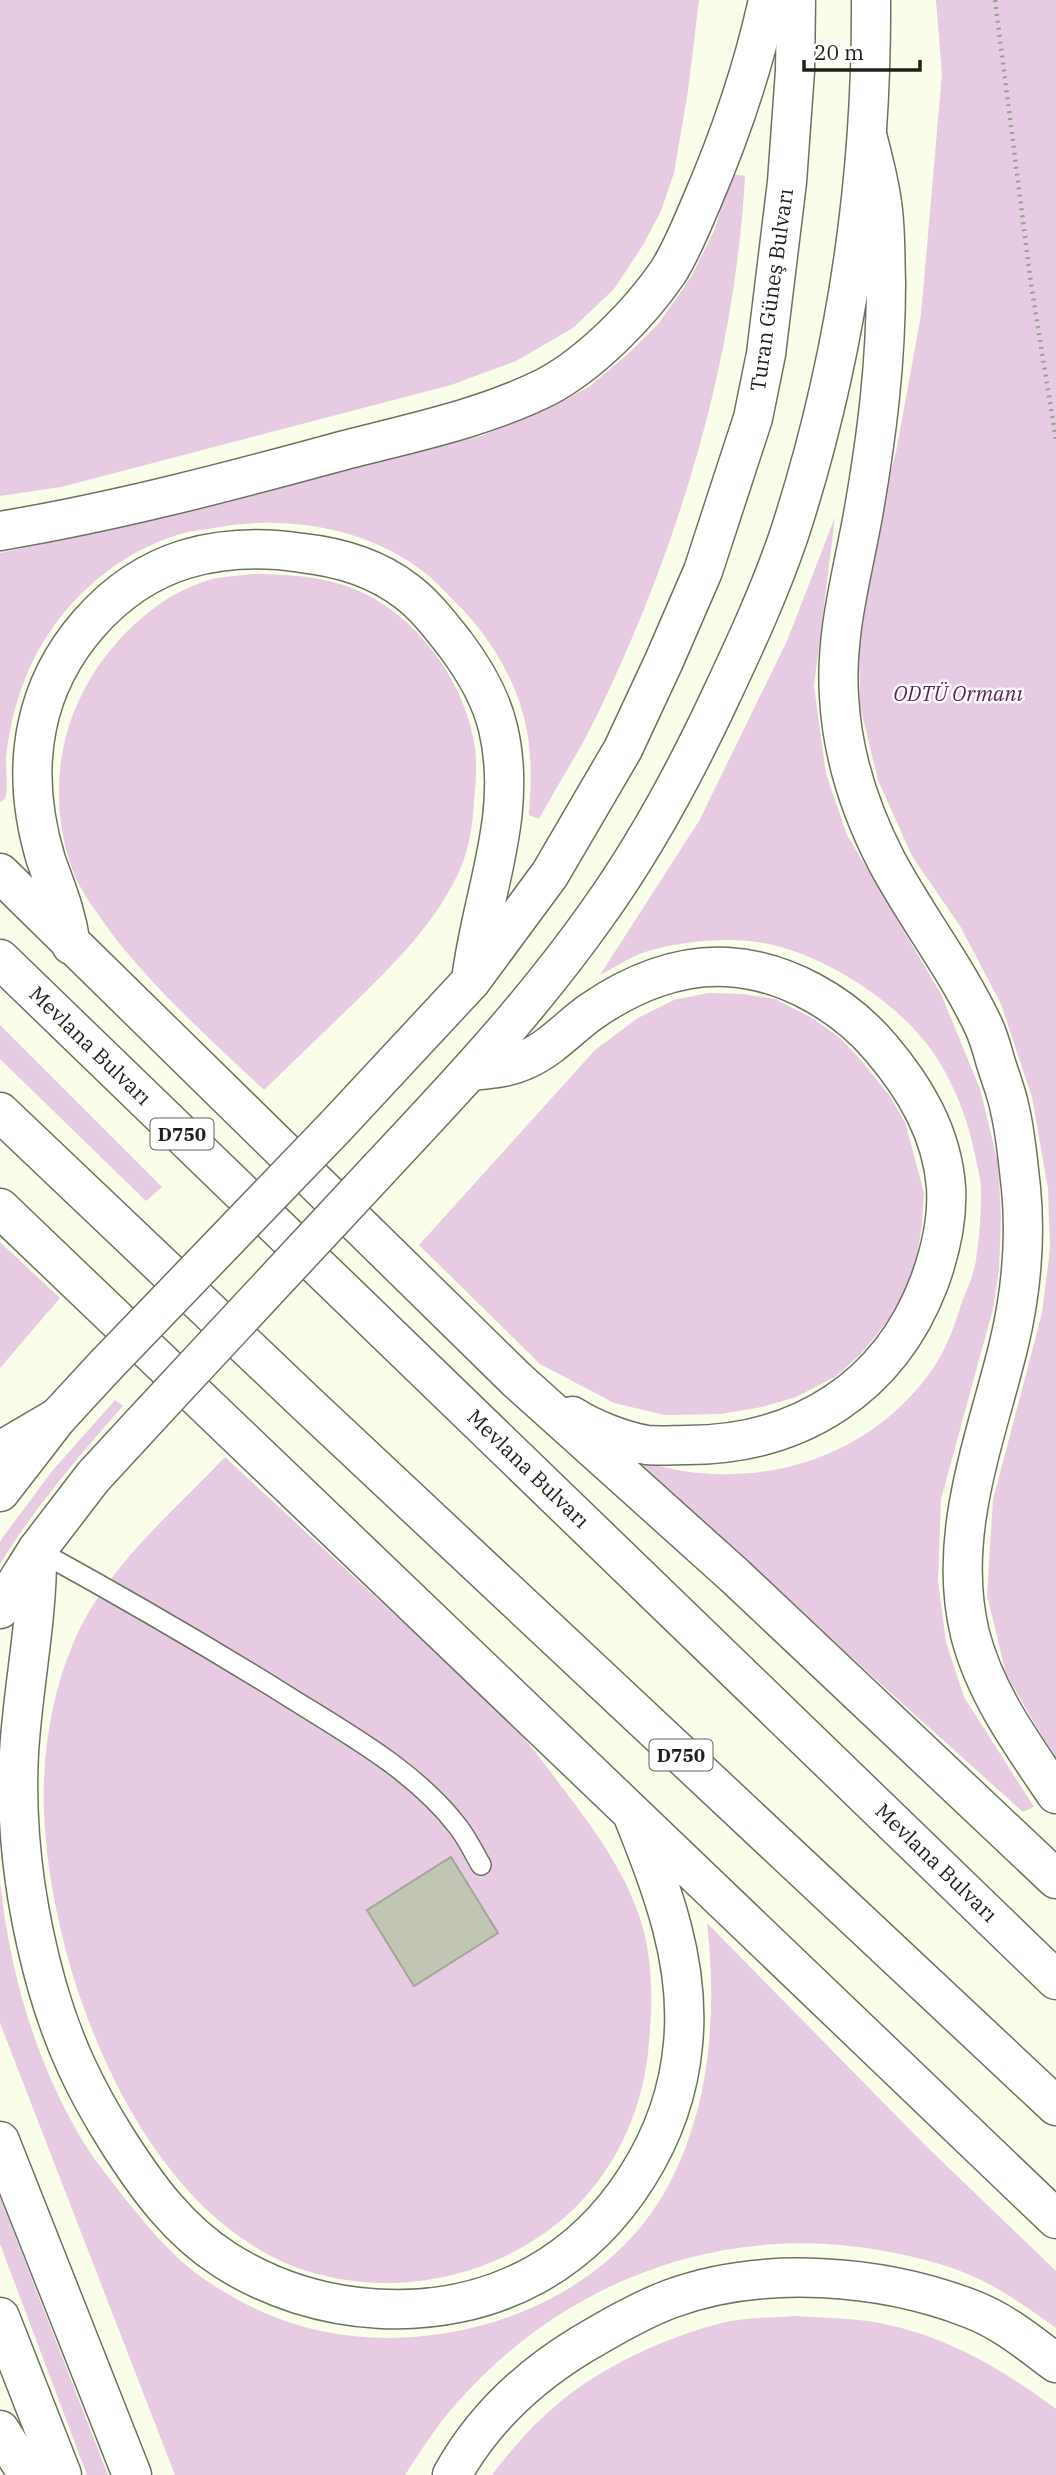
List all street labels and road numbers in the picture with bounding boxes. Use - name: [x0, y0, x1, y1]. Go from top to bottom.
- street label: Turan Güneş Bulvarı: [743, 187, 799, 393]
- street label: Mevlana Bulvarı: [23, 980, 158, 1111]
- road number: D750: [150, 1118, 214, 1150]
- street label: Mevlana Bulvarı: [461, 1403, 596, 1534]
- road number: D750: [650, 1740, 712, 1770]
- street label: Mevlana Bulvarı: [869, 1797, 1004, 1928]

